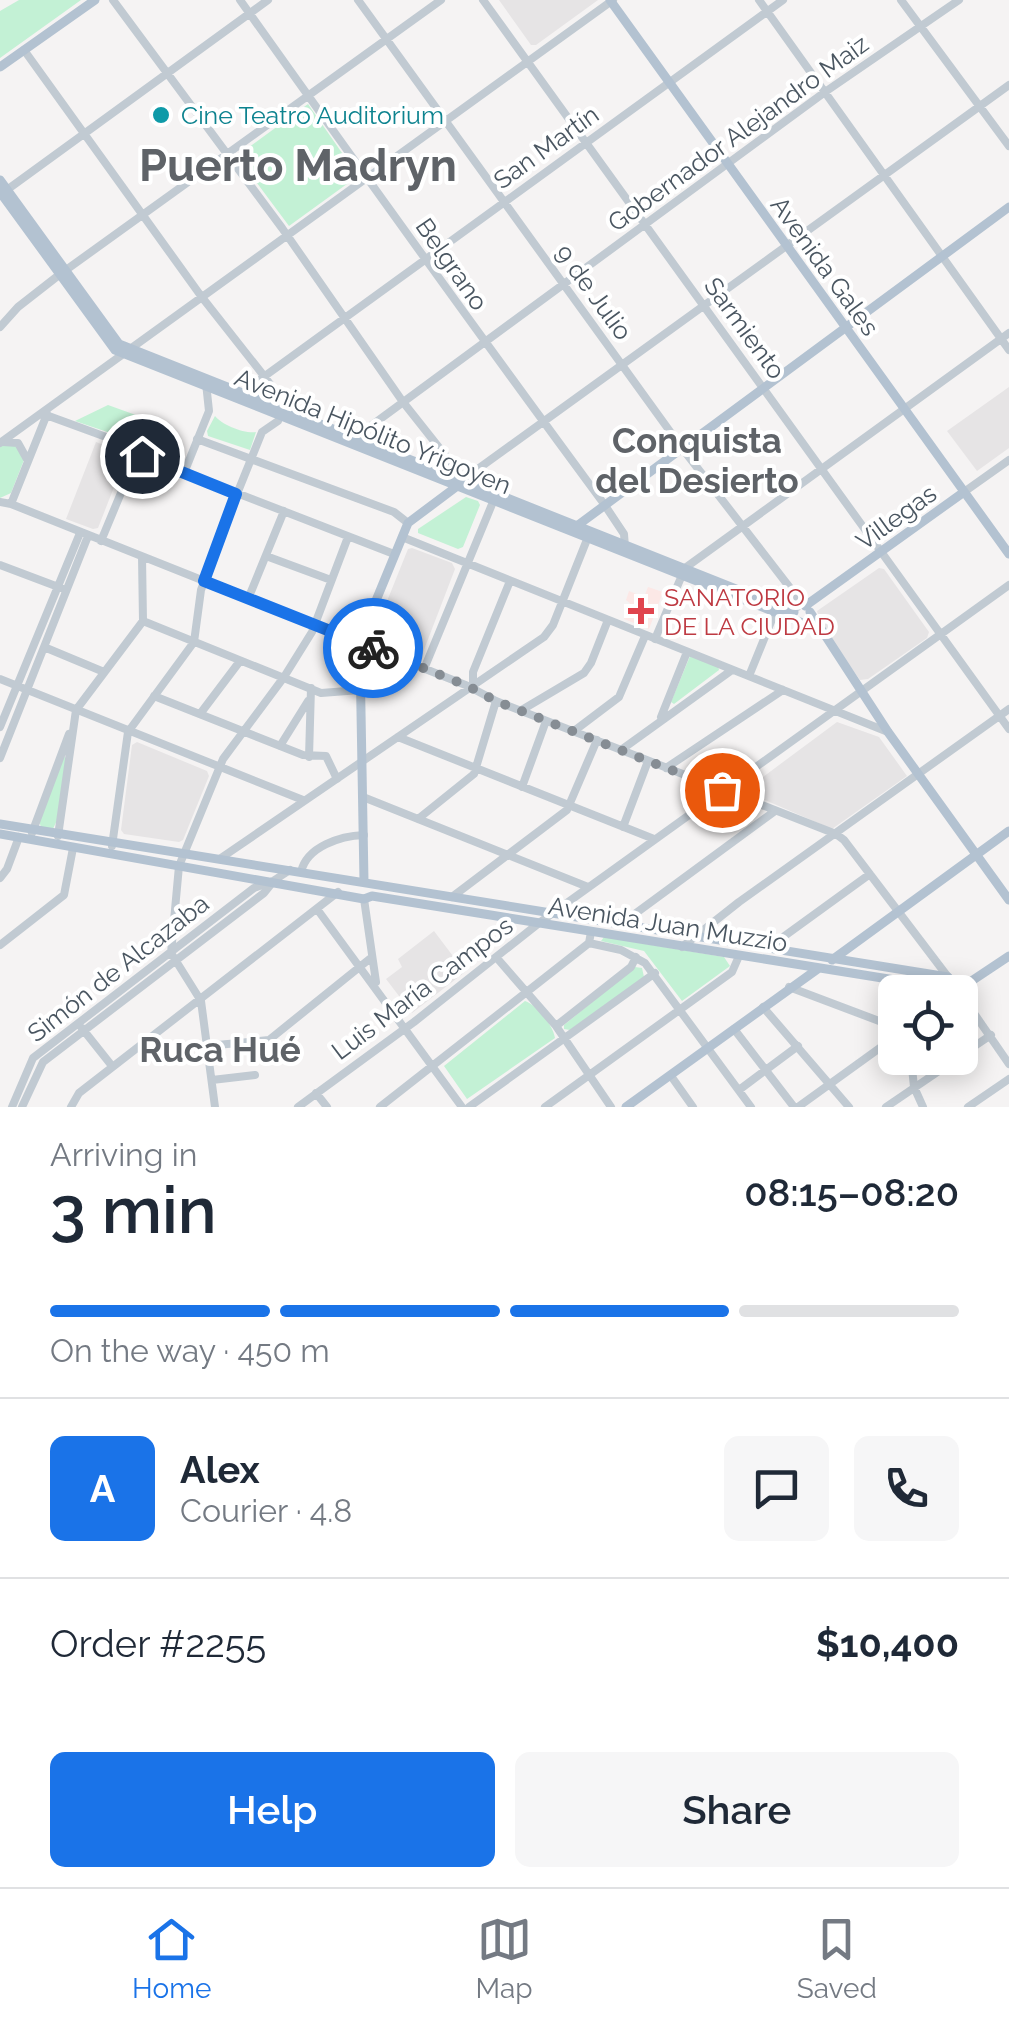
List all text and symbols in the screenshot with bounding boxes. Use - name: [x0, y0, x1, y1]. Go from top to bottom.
- street label: Gobernador Alejandro Maiz: [602, 28, 874, 238]
- street label: San Martín: [488, 99, 604, 195]
- place label: Cine Teatro Auditorium: [181, 100, 444, 130]
- marker: Cine Teatro Auditorium: [150, 104, 172, 126]
- district label: Puerto Madryn: [139, 139, 457, 192]
- street label: Avenida Gales: [765, 191, 885, 341]
- street label: Belgrano: [409, 212, 495, 316]
- street label: 9 de Julio: [549, 238, 639, 346]
- street label: Sarmiento: [698, 271, 792, 385]
- street label: Avenida Hipólito Yrigoyen: [231, 362, 515, 500]
- pin: [100, 414, 185, 499]
- district label: Conquista del Desierto: [595, 420, 799, 501]
- icon: home: [115, 429, 170, 484]
- street label: Villegas: [850, 478, 942, 556]
- place label: SANATORIO DE LA CIUDAD: [664, 582, 835, 641]
- courier: [323, 598, 423, 698]
- marker: SANATORIO DE LA CIUDAD: [628, 598, 654, 624]
- icon: bike: [346, 621, 401, 676]
- pin: [680, 748, 765, 833]
- icon: bag: [695, 763, 750, 818]
- street label: Simón de Alcazaba: [22, 888, 214, 1048]
- street label: Avenida Juan Muzzio: [546, 890, 790, 958]
- street label: Luis María Campos: [325, 910, 519, 1066]
- map controls: [878, 975, 978, 1075]
- button: locate: [878, 975, 978, 1075]
- district label: Ruca Hué: [139, 1029, 301, 1070]
- text: Arriving in: [50, 1136, 197, 1173]
- text: 08:15–08:20: [744, 1170, 959, 1215]
- text: 3 min: [50, 1172, 217, 1248]
- text: On the way · 450 m: [50, 1332, 330, 1369]
- button: chat: [724, 1436, 829, 1541]
- button: phone: [854, 1436, 959, 1541]
- text: Alex: [180, 1447, 260, 1492]
- text: A: [90, 1466, 115, 1511]
- text: Courier · 4.8: [180, 1492, 352, 1529]
- text: Order #2255: [50, 1621, 266, 1666]
- text: $10,400: [816, 1621, 959, 1666]
- button: Help: [50, 1752, 495, 1867]
- button: Share: [515, 1752, 959, 1867]
- tab: Home: [132, 1912, 211, 2005]
- tab: Map: [476, 1912, 533, 2005]
- tab: Saved: [797, 1912, 877, 2005]

